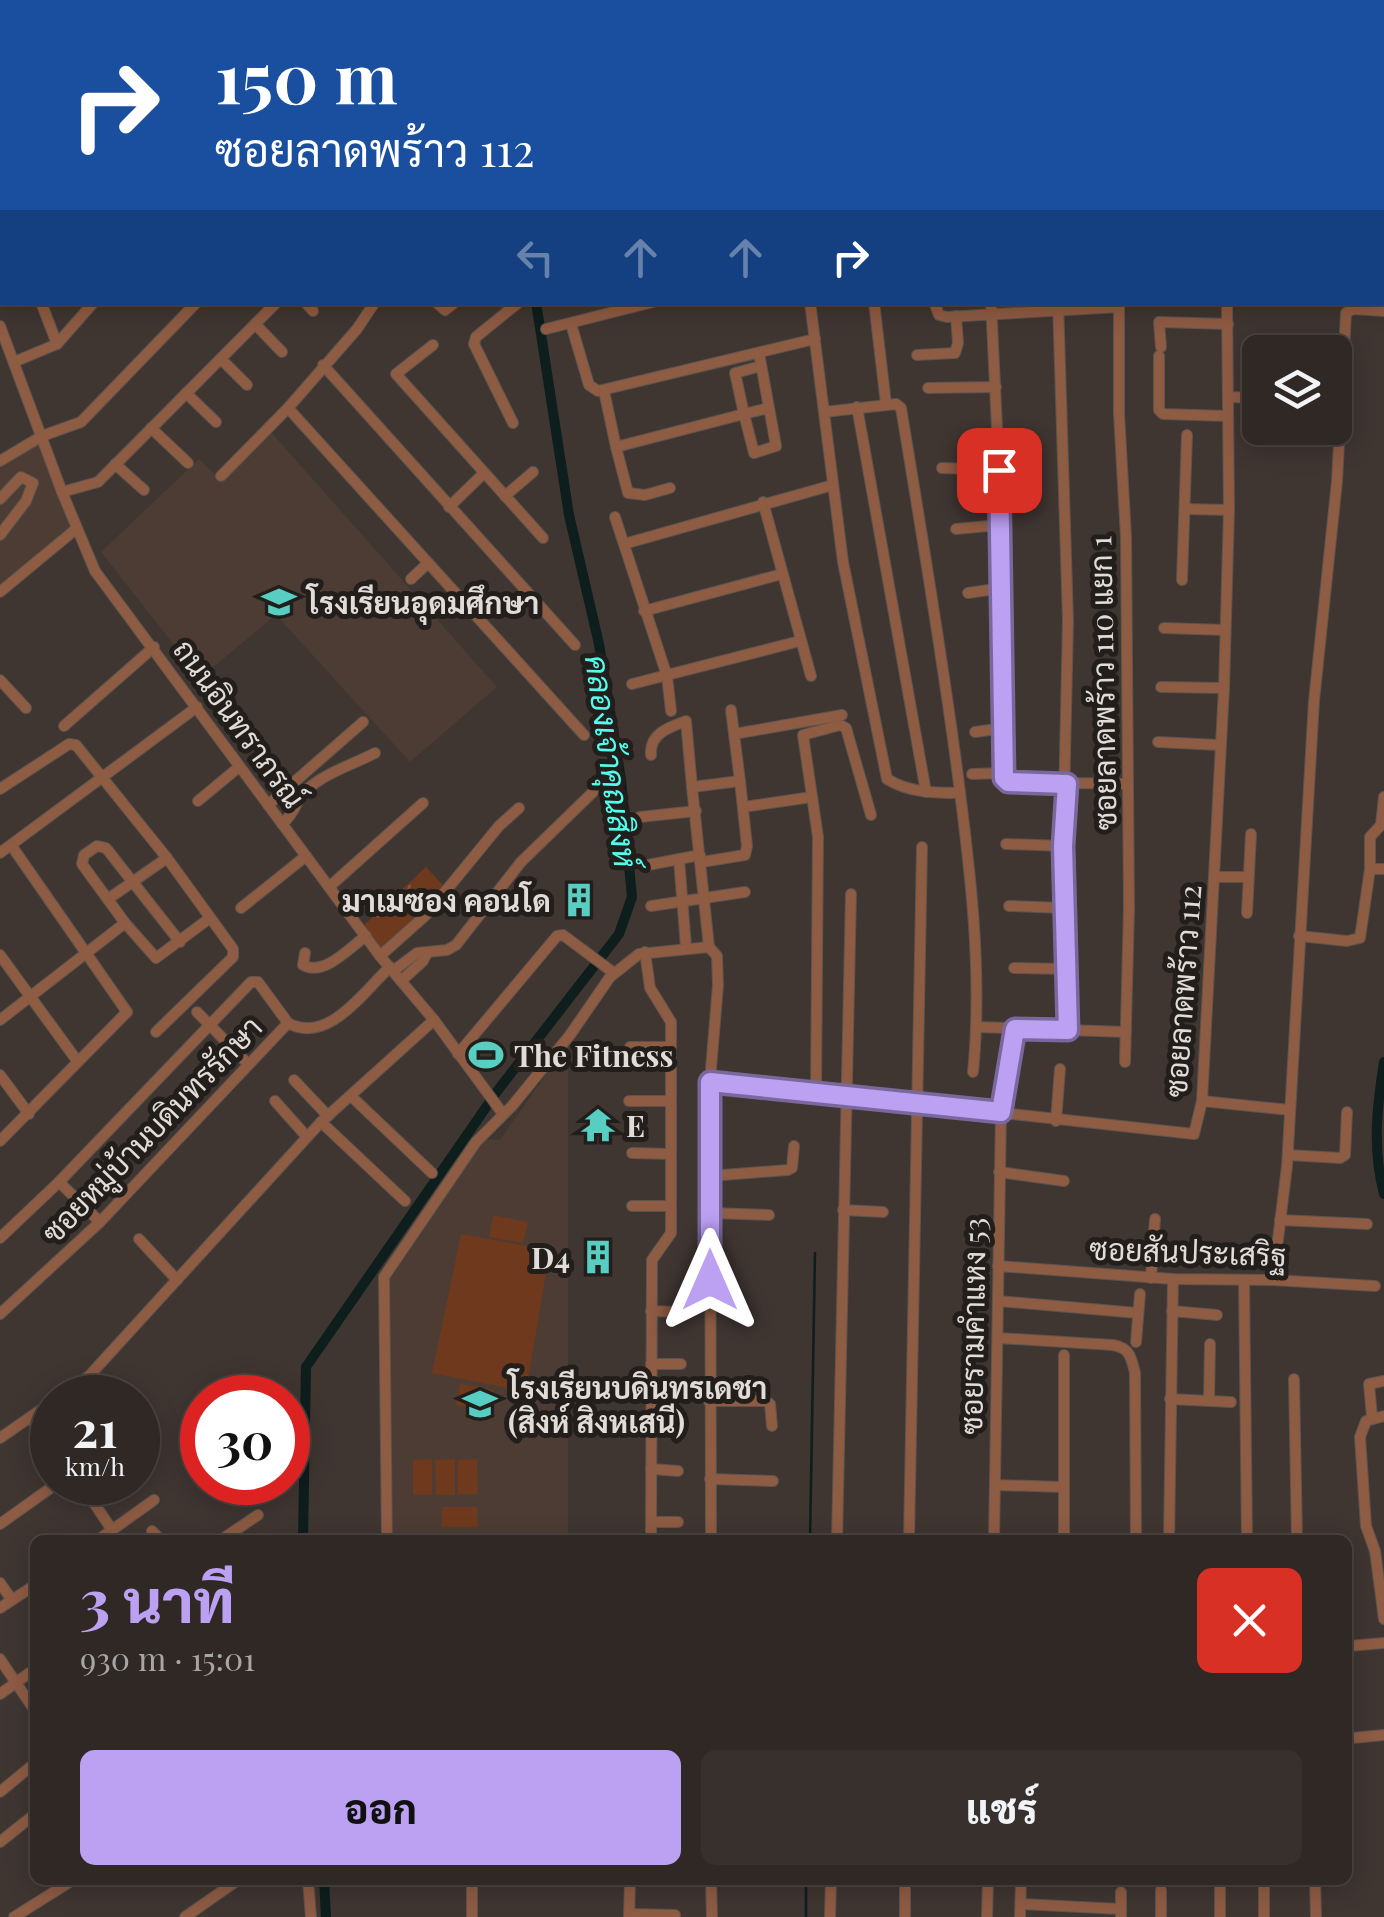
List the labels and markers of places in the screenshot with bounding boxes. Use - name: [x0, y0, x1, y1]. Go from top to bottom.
- pin: [957, 428, 1042, 513]
- place label: โรงเรียนอุดมศึกษา: [305, 582, 539, 625]
- school or university icon: โรงเรียนอุดมศึกษา: [260, 583, 298, 621]
- place label: มาเมซอง คอนโด: [342, 880, 551, 920]
- building icon: มาเมซอง คอนโด: [560, 881, 598, 919]
- place label: The Fitness: [514, 1035, 673, 1075]
- sports icon: The Fitness: [467, 1036, 505, 1074]
- place label: E: [626, 1105, 645, 1145]
- temple icon: E: [579, 1106, 617, 1144]
- place label: D4: [531, 1237, 570, 1277]
- building icon: D4: [579, 1238, 617, 1276]
- place label: โรงเรียนบดินทรเดชา (สิงห์ สิงหเสนี): [506, 1367, 767, 1441]
- school or university icon: โรงเรียนบดินทรเดชา (สิงห์ สิงหเสนี): [461, 1385, 499, 1423]

